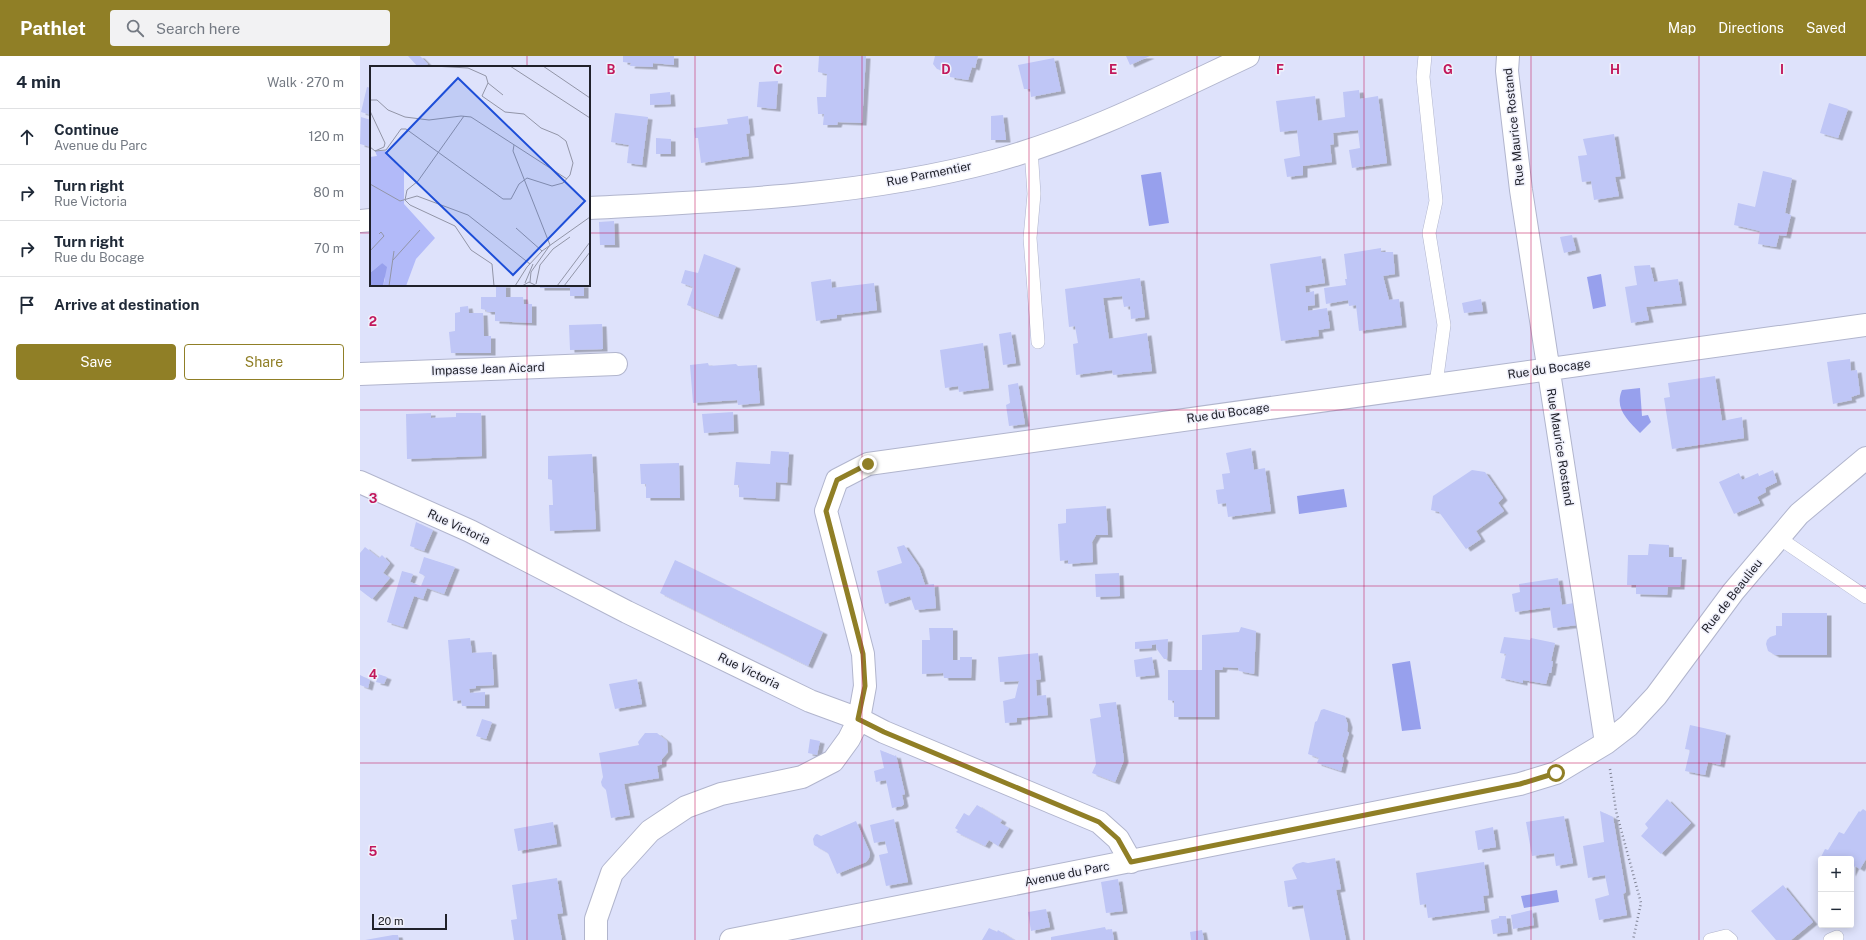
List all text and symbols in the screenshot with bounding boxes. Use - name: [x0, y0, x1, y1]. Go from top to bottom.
- search box: [110, 10, 390, 46]
- text: Pathlet: [20, 17, 86, 39]
- icon: search: [124, 17, 146, 39]
- text: Search here: [156, 20, 240, 37]
- text: Map: [1668, 20, 1696, 36]
- text: Directions: [1718, 20, 1784, 36]
- text: Saved: [1806, 20, 1846, 36]
- text: B: [607, 62, 616, 77]
- text: C: [773, 62, 783, 77]
- text: D: [941, 62, 951, 77]
- text: E: [1109, 62, 1117, 77]
- text: F: [1276, 62, 1284, 77]
- text: G: [1443, 62, 1453, 77]
- text: H: [1610, 62, 1620, 77]
- text: I: [1780, 62, 1784, 77]
- inset map: [370, 66, 590, 286]
- street label: Rue Maurice Rostand: [1501, 67, 1527, 187]
- text: 4 min: [16, 72, 61, 92]
- text: Walk · 270 m: [267, 75, 344, 90]
- text: Continue: [54, 121, 119, 138]
- icon: ahead: [16, 126, 38, 148]
- text: 120 m: [309, 129, 344, 144]
- text: Avenue du Parc: [54, 138, 147, 153]
- street label: Rue Parmentier: [885, 159, 973, 189]
- text: Turn right: [54, 177, 124, 194]
- icon: right: [16, 182, 38, 204]
- text: 80 m: [313, 185, 344, 200]
- text: Rue Victoria: [54, 194, 127, 209]
- text: Turn right: [54, 233, 124, 250]
- icon: right: [16, 238, 38, 260]
- text: 70 m: [314, 241, 344, 256]
- text: Rue du Bocage: [54, 250, 145, 265]
- icon: arrive: [16, 294, 38, 316]
- text: Arrive at destination: [54, 296, 199, 313]
- text: 2: [369, 314, 377, 329]
- button: Save: [16, 344, 176, 380]
- button: Share: [184, 344, 344, 380]
- street label: Rue du Bocage: [1507, 356, 1592, 382]
- street label: Impasse Jean Aicard: [431, 360, 545, 378]
- street label: Rue Maurice Rostand: [1544, 387, 1576, 507]
- street label: Rue du Bocage: [1186, 400, 1271, 426]
- route end: [859, 455, 877, 473]
- text: 3: [369, 491, 378, 506]
- street label: Rue Victoria: [426, 506, 492, 548]
- street label: Rue de Beaulieu: [1699, 556, 1765, 636]
- street label: Rue Victoria: [716, 650, 782, 692]
- text: 4: [369, 667, 378, 682]
- route start: [1547, 764, 1565, 782]
- text: 5: [369, 844, 378, 859]
- map controls: [1818, 856, 1854, 928]
- button: +: [1818, 856, 1854, 892]
- street label: Avenue du Parc: [1023, 859, 1111, 889]
- button: −: [1818, 892, 1854, 928]
- scale bar: [372, 912, 447, 931]
- text: 20 m: [378, 915, 403, 927]

